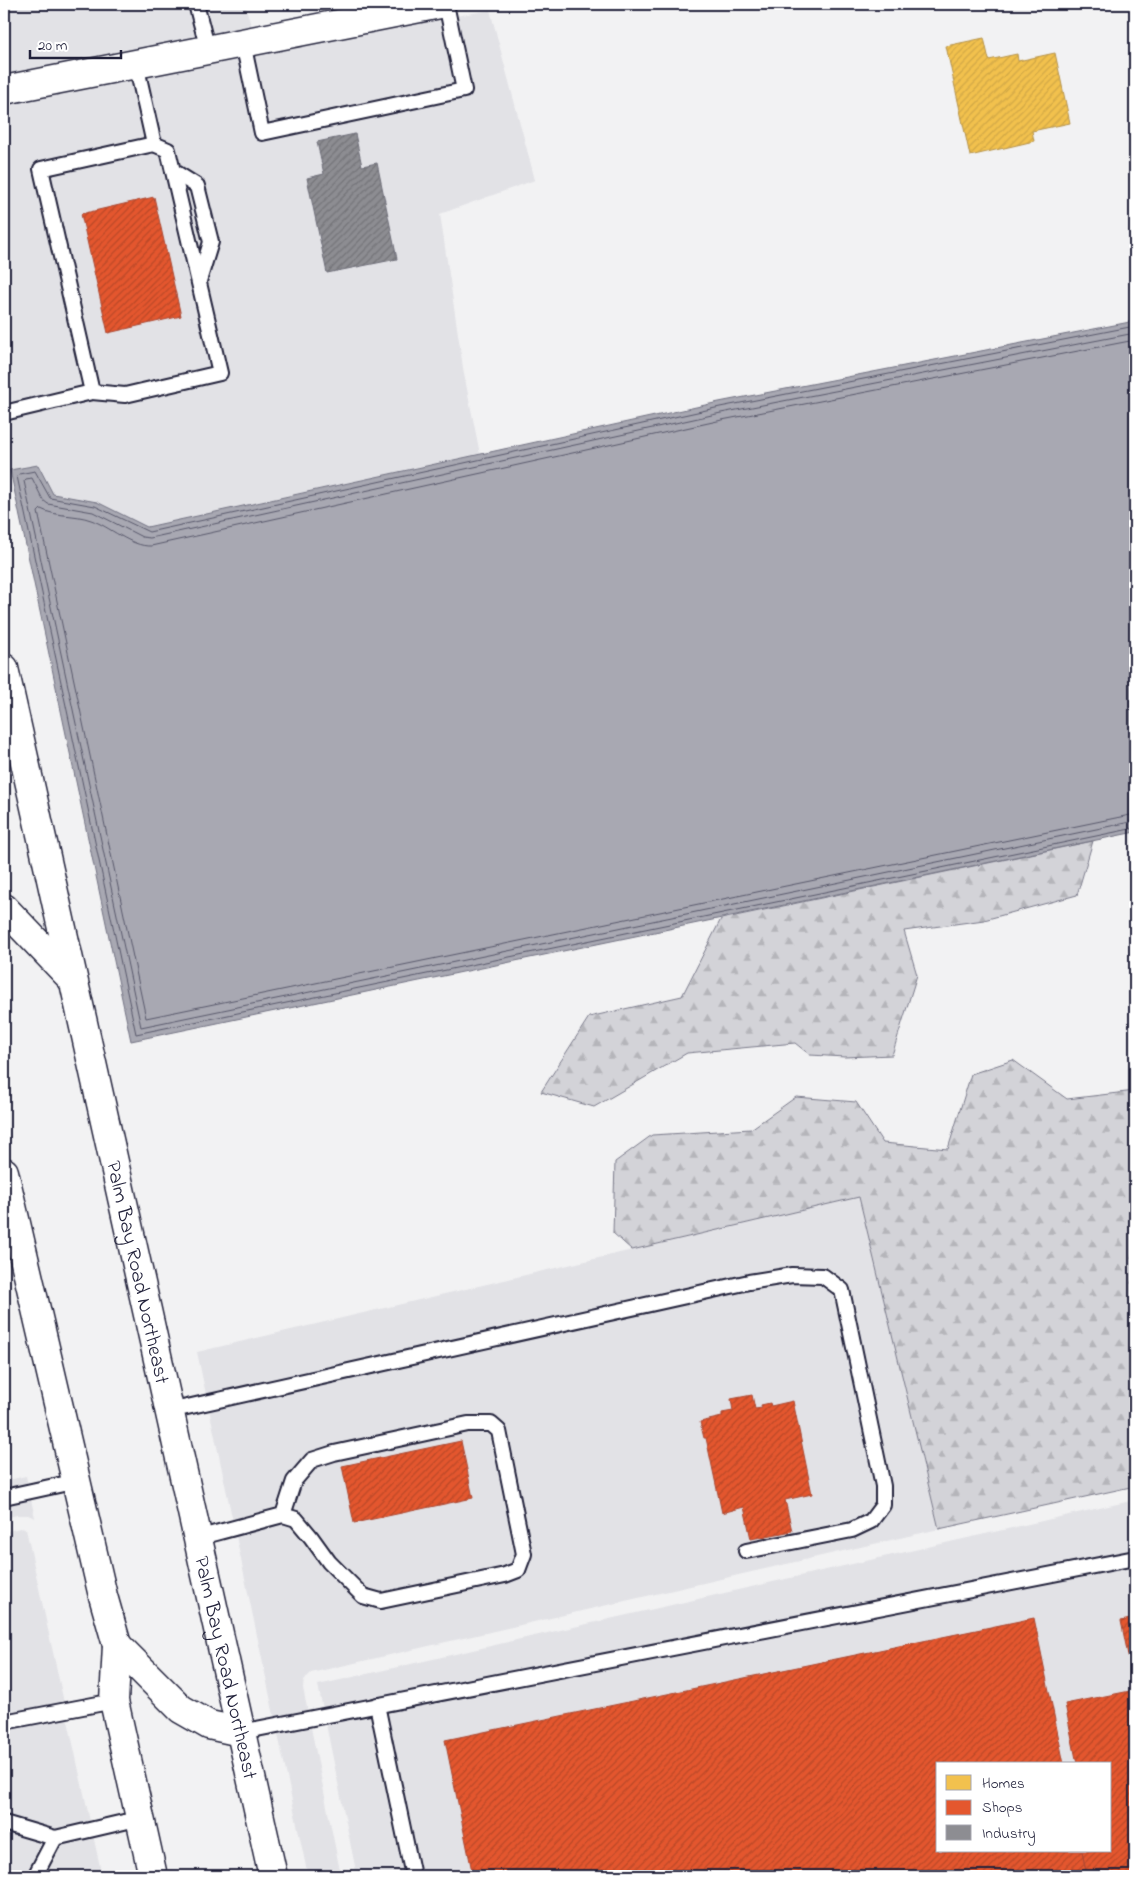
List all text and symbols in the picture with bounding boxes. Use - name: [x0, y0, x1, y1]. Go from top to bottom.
- scale bar: [30, 28, 121, 60]
- text: 20 m: [38, 35, 68, 57]
- street label: Palm Bay Road Northeast: [97, 1158, 176, 1387]
- street label: Palm Bay Road Northeast: [185, 1553, 264, 1782]
- legend: [936, 1762, 1112, 1852]
- text: Homes: [982, 1773, 1025, 1795]
- text: Shops: [982, 1797, 1022, 1819]
- text: Industry: [982, 1823, 1036, 1846]

